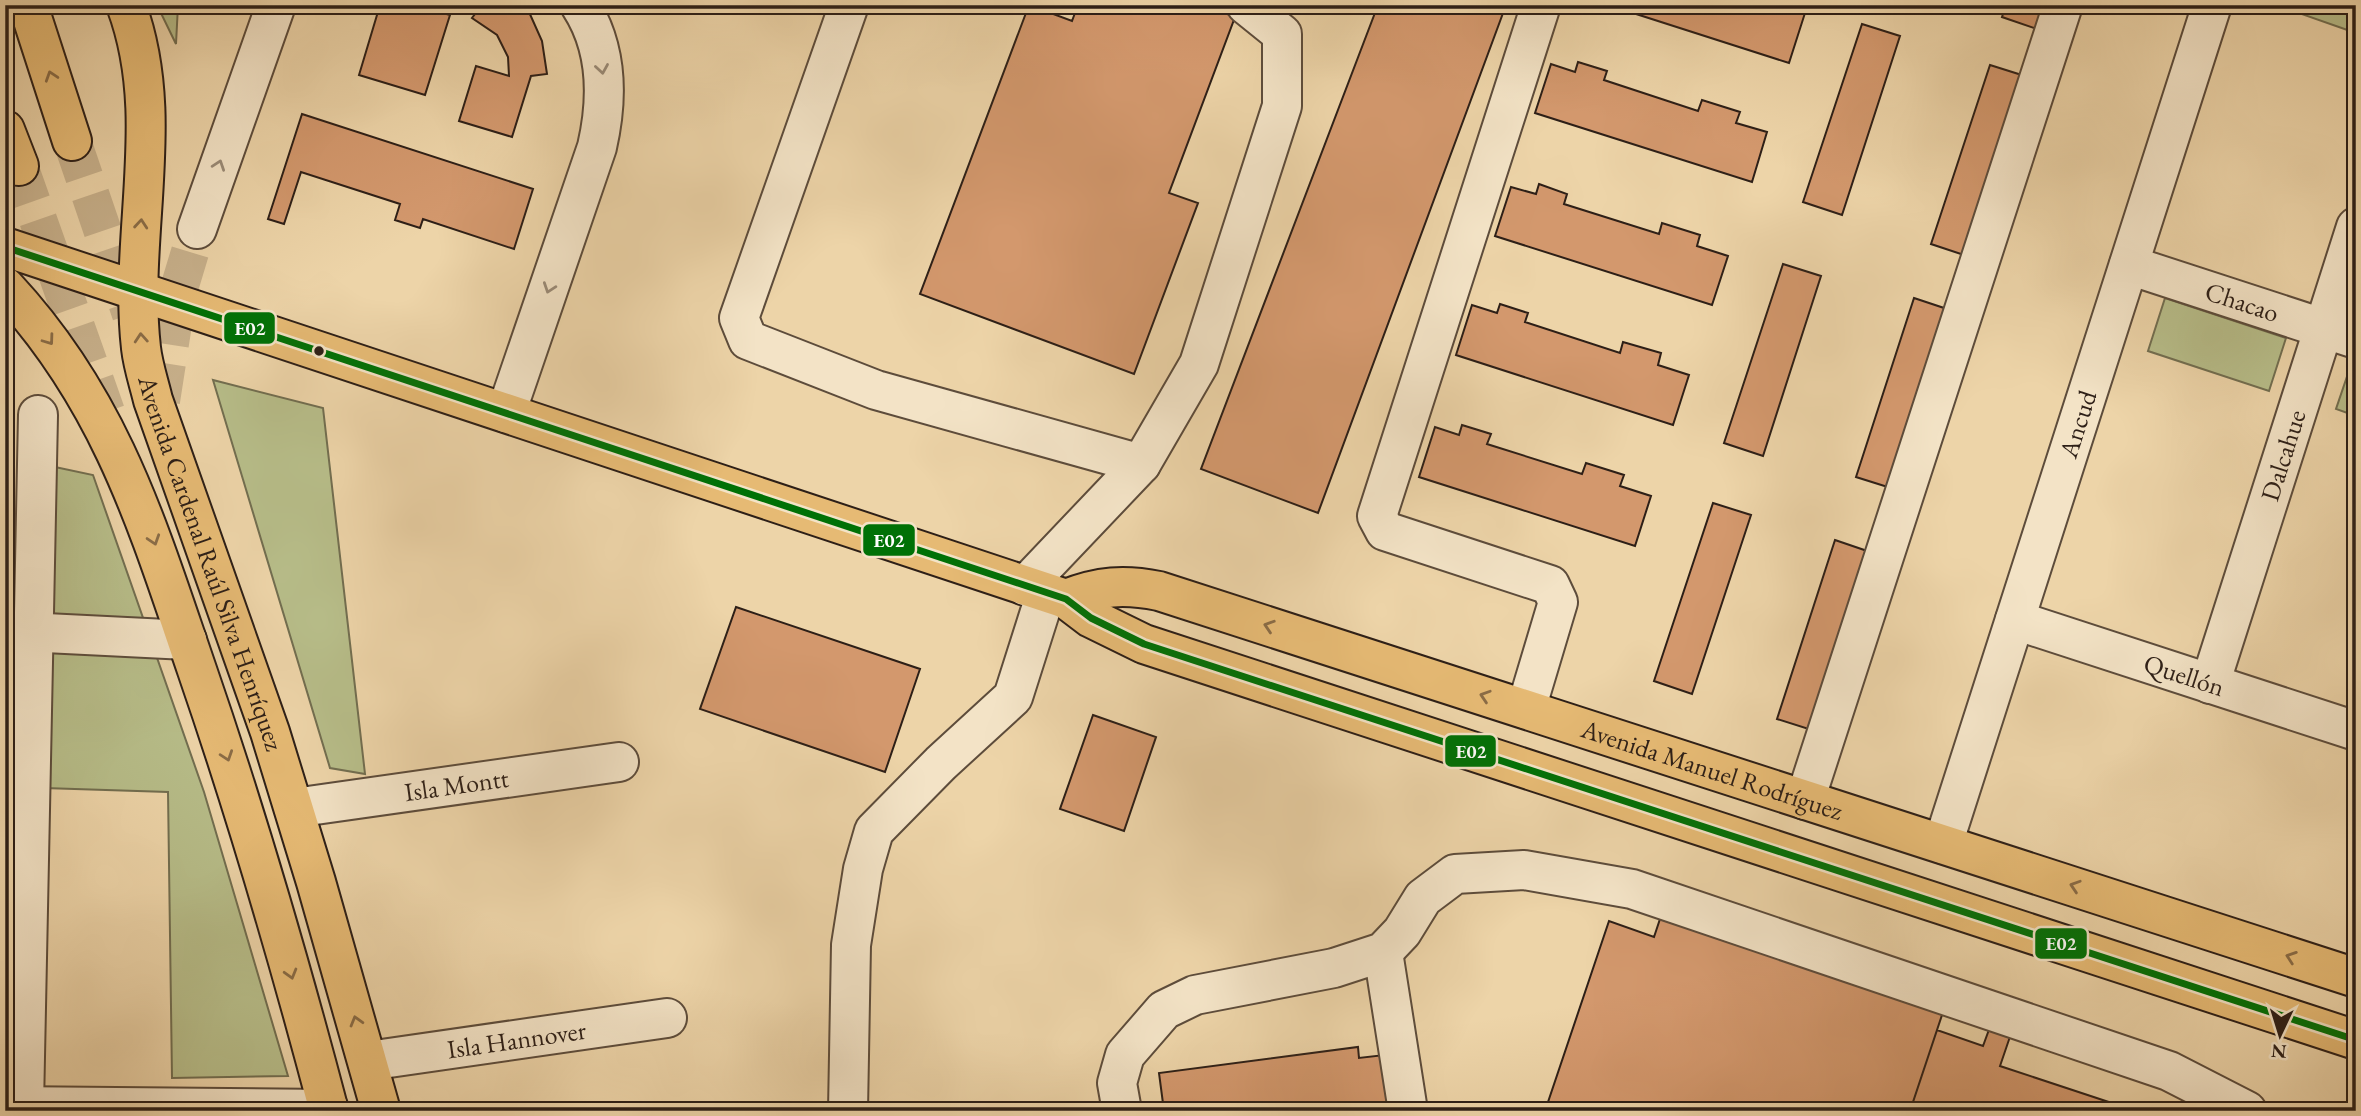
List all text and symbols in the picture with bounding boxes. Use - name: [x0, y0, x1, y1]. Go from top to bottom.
- one-way arrow: [594, 63, 609, 75]
- one-way arrow: [44, 71, 59, 83]
- one-way arrow: [211, 159, 225, 171]
- one-way arrow: [133, 218, 148, 229]
- street label: Chacao: [2201, 274, 2283, 330]
- one-way arrow: [543, 281, 557, 293]
- line badge: E02: [223, 311, 276, 345]
- text: E02: [234, 316, 266, 341]
- one-way arrow: [40, 332, 53, 344]
- one-way arrow: [133, 332, 148, 343]
- unlabelled marker: [312, 344, 326, 358]
- street label: Avenida Cardenal Raúl Silva Henríquez: [130, 371, 292, 755]
- street label: Ancud: [2051, 385, 2105, 463]
- street label: Dalcahue: [2253, 405, 2314, 505]
- line badge: E02: [862, 523, 916, 557]
- text: E02: [873, 528, 905, 553]
- one-way arrow: [146, 533, 160, 546]
- one-way arrow: [1263, 620, 1275, 634]
- street label: Quellón: [2140, 646, 2229, 704]
- one-way arrow: [1479, 690, 1492, 704]
- street label: Avenida Manuel Rodríguez: [1576, 711, 1847, 828]
- line badge: E02: [1444, 734, 1497, 768]
- text: E02: [1455, 739, 1487, 764]
- one-way arrow: [219, 749, 233, 761]
- street label: Isla Montt: [402, 761, 511, 809]
- one-way arrow: [2069, 880, 2081, 895]
- line badge: E02: [2034, 927, 2088, 960]
- text: E02: [2045, 931, 2077, 956]
- one-way arrow: [2285, 951, 2298, 965]
- one-way arrow: [283, 968, 297, 980]
- north arrow: [2246, 1000, 2316, 1070]
- street label: Isla Hannover: [445, 1013, 589, 1066]
- one-way arrow: [350, 1016, 365, 1028]
- text: N: [2270, 1038, 2287, 1064]

